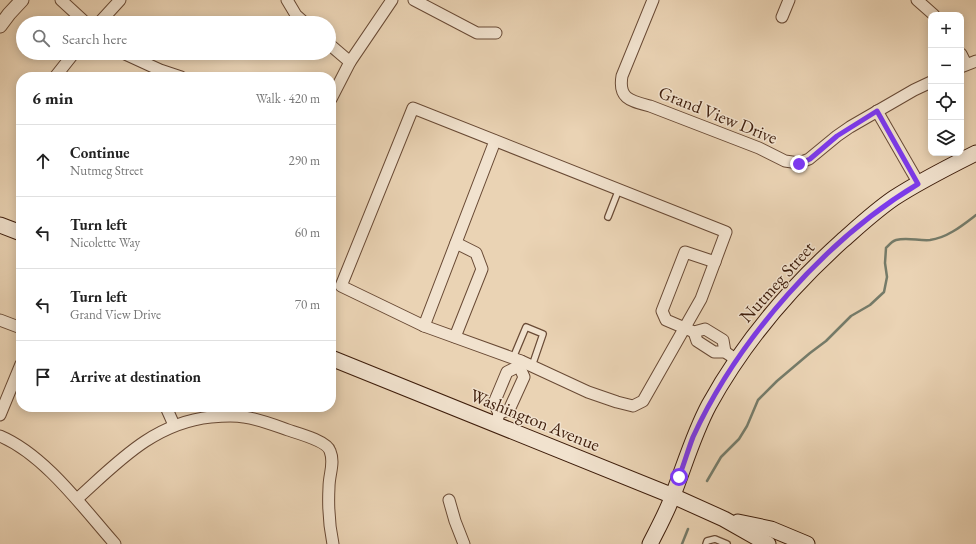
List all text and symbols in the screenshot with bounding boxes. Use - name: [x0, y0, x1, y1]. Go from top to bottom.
- map controls: [928, 12, 964, 156]
- button: +: [928, 12, 964, 48]
- search box: [16, 16, 336, 60]
- icon: search: [30, 27, 52, 49]
- text: Search here: [62, 29, 127, 48]
- button: −: [928, 48, 964, 84]
- street label: Grand View Drive: [655, 80, 781, 149]
- button: locate: [928, 84, 964, 120]
- text: 6 min: [32, 87, 73, 109]
- text: Walk · 420 m: [256, 90, 320, 107]
- button: layers: [928, 120, 964, 156]
- text: Continue: [70, 143, 130, 162]
- icon: ahead: [32, 150, 54, 172]
- text: 290 m: [289, 152, 320, 169]
- route end: [790, 155, 808, 173]
- text: Nutmeg Street: [70, 162, 143, 179]
- text: Turn left: [70, 215, 127, 234]
- icon: left: [32, 222, 54, 244]
- text: 60 m: [295, 224, 320, 241]
- text: Nicolette Way: [70, 234, 140, 251]
- street label: Nutmeg Street: [734, 236, 819, 327]
- text: Turn left: [70, 287, 127, 306]
- icon: left: [32, 294, 54, 316]
- text: 70 m: [295, 296, 320, 313]
- text: Grand View Drive: [70, 306, 161, 323]
- icon: arrive: [32, 366, 54, 388]
- text: Arrive at destination: [70, 367, 201, 386]
- street label: Washington Avenue: [467, 383, 603, 456]
- route start: [670, 468, 688, 486]

